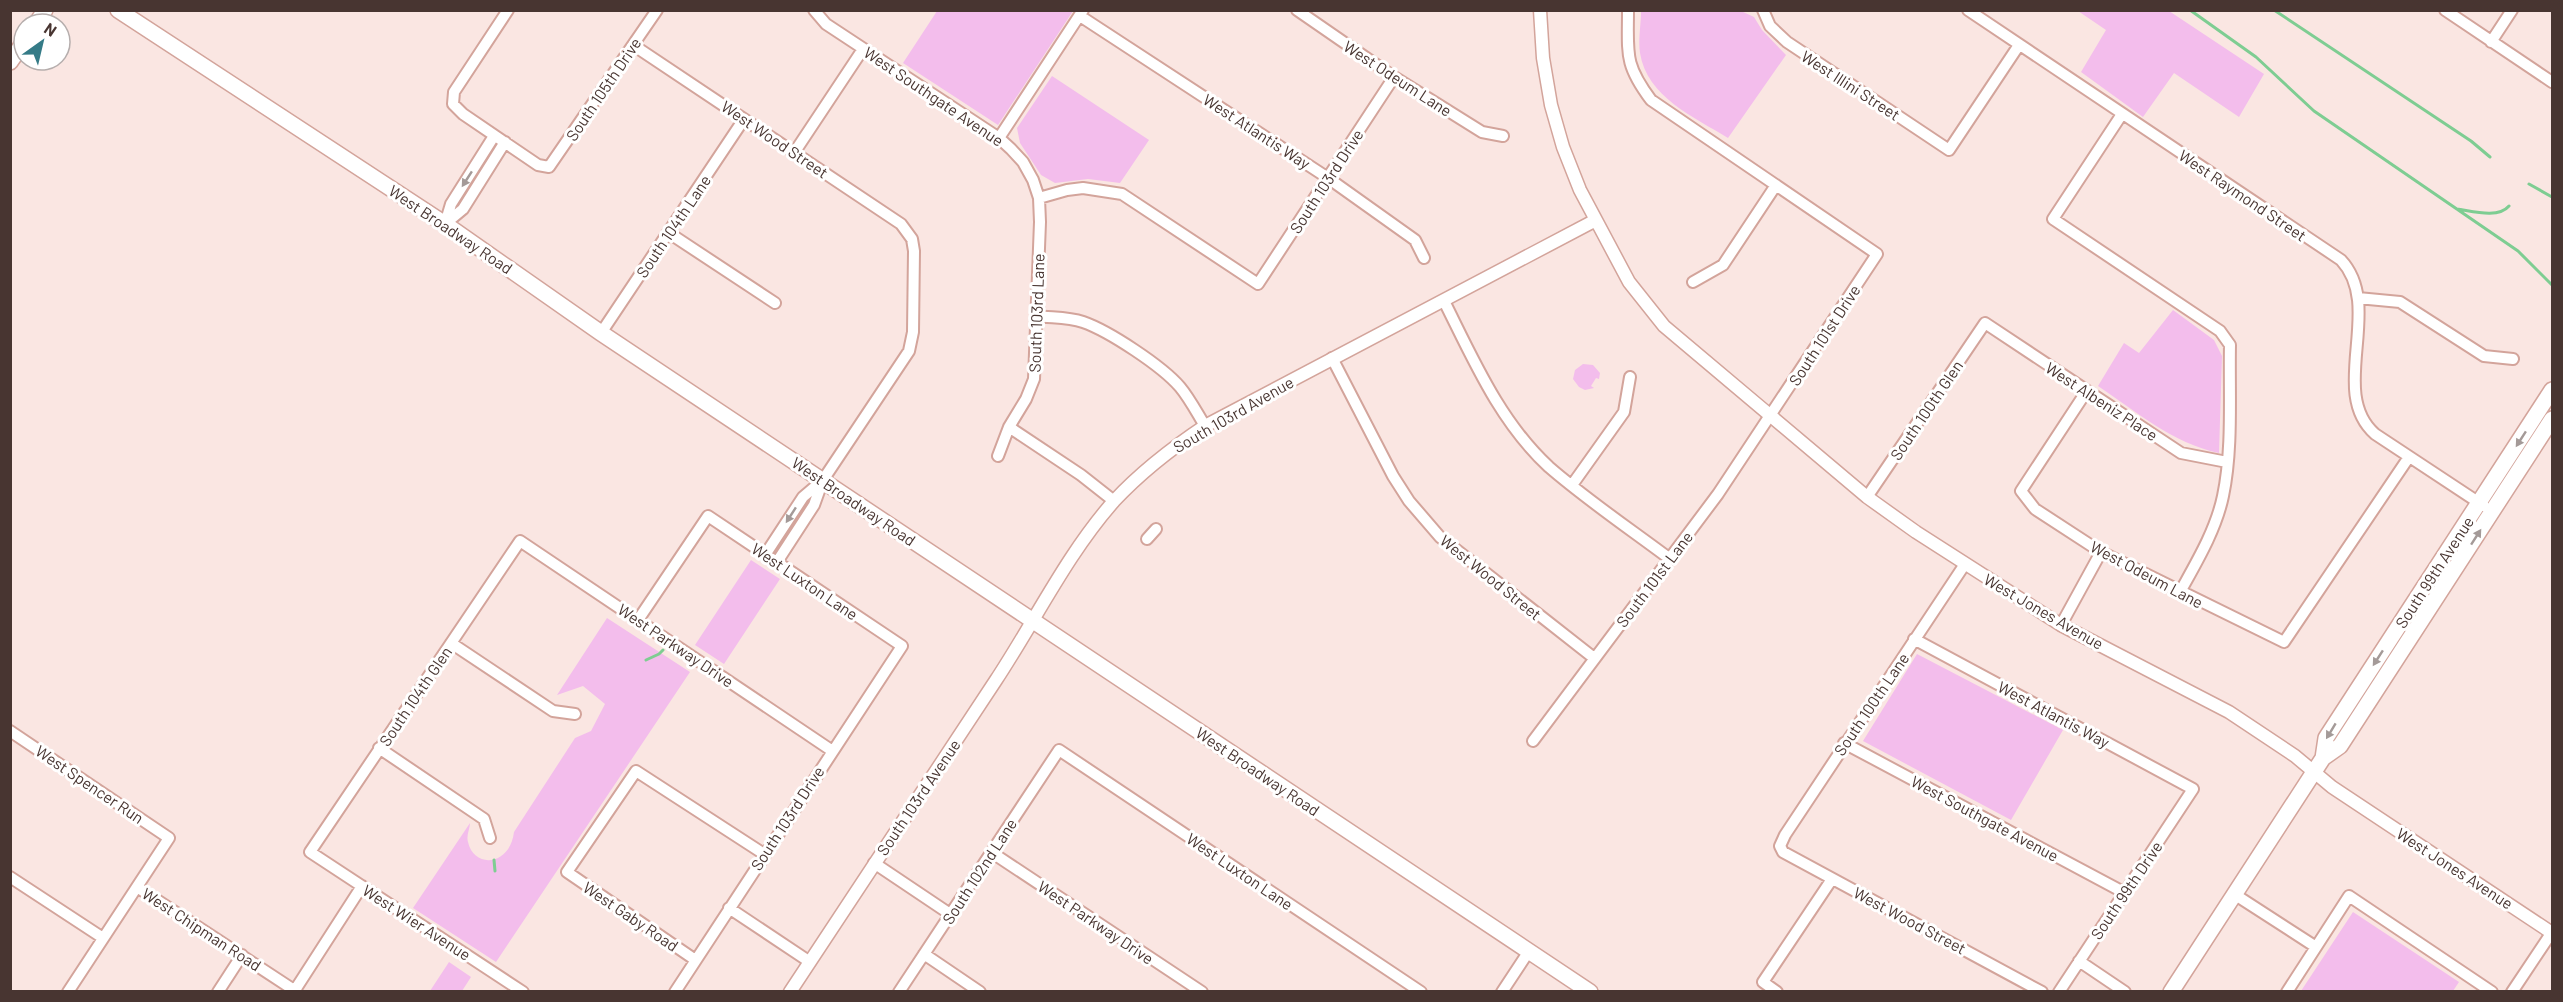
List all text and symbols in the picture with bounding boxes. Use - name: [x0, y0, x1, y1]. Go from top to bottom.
- north arrow: [12, 12, 72, 72]
- text: N: [41, 18, 60, 40]
- street label: South 105th Drive: [561, 34, 645, 144]
- street label: West Odeum Lane: [1340, 36, 1456, 120]
- street label: West Southgate Avenue: [861, 42, 1007, 150]
- street label: West Illini Street: [1798, 46, 1904, 124]
- street label: West Atlantis Way: [1200, 89, 1315, 173]
- street label: West Wood Street: [718, 96, 832, 182]
- street label: South 103rd Drive: [1285, 125, 1367, 237]
- street label: West Raymond Street: [2176, 145, 2310, 245]
- one-way arrow: [461, 170, 472, 187]
- street label: South 104th Lane: [632, 171, 714, 281]
- street label: West Broadway Road: [386, 181, 516, 277]
- street label: South 103rd Lane: [1024, 253, 1048, 373]
- street label: South 101st Drive: [1784, 281, 1864, 389]
- street label: South 100th Glen: [1886, 356, 1966, 464]
- street label: West Albeniz Place: [2042, 358, 2162, 444]
- street label: South 103rd Avenue: [1169, 372, 1297, 456]
- one-way arrow: [2515, 431, 2526, 447]
- street label: West Broadway Road: [789, 453, 919, 549]
- one-way arrow: [786, 507, 797, 523]
- street label: South 99th Avenue: [2391, 513, 2477, 631]
- street label: South 101st Lane: [1612, 527, 1696, 631]
- one-way arrow: [2470, 529, 2481, 545]
- street label: West Wood Street: [1437, 530, 1545, 624]
- street label: West Odeum Lane: [2087, 536, 2207, 612]
- street label: West Luxton Lane: [748, 538, 862, 624]
- street label: West Jones Avenue: [1981, 569, 2107, 653]
- street label: West Parkway Drive: [615, 599, 737, 691]
- street label: South 104th Glen: [375, 643, 455, 749]
- street label: South 100th Lane: [1830, 649, 1912, 759]
- one-way arrow: [2373, 650, 2384, 666]
- street label: West Atlantis Way: [1995, 677, 2114, 752]
- street label: West Broadway Road: [1193, 723, 1323, 819]
- one-way arrow: [2326, 723, 2337, 739]
- street label: South 103rd Avenue: [872, 735, 964, 859]
- street label: West Spencer Run: [32, 741, 148, 827]
- street label: South 103rd Drive: [746, 762, 828, 874]
- street label: West Southgate Avenue: [1908, 771, 2062, 865]
- street label: South 102nd Lane: [938, 815, 1020, 927]
- street label: West Jones Avenue: [2393, 823, 2517, 913]
- street label: West Luxton Lane: [1183, 828, 1297, 914]
- street label: South 99th Drive: [2086, 837, 2166, 943]
- street label: West Parkway Drive: [1035, 876, 1157, 968]
- street label: West Gaby Road: [580, 877, 682, 955]
- street label: West Wier Avenue: [359, 880, 475, 964]
- street label: West Wood Street: [1850, 882, 1970, 958]
- street label: West Chipman Road: [139, 883, 265, 975]

